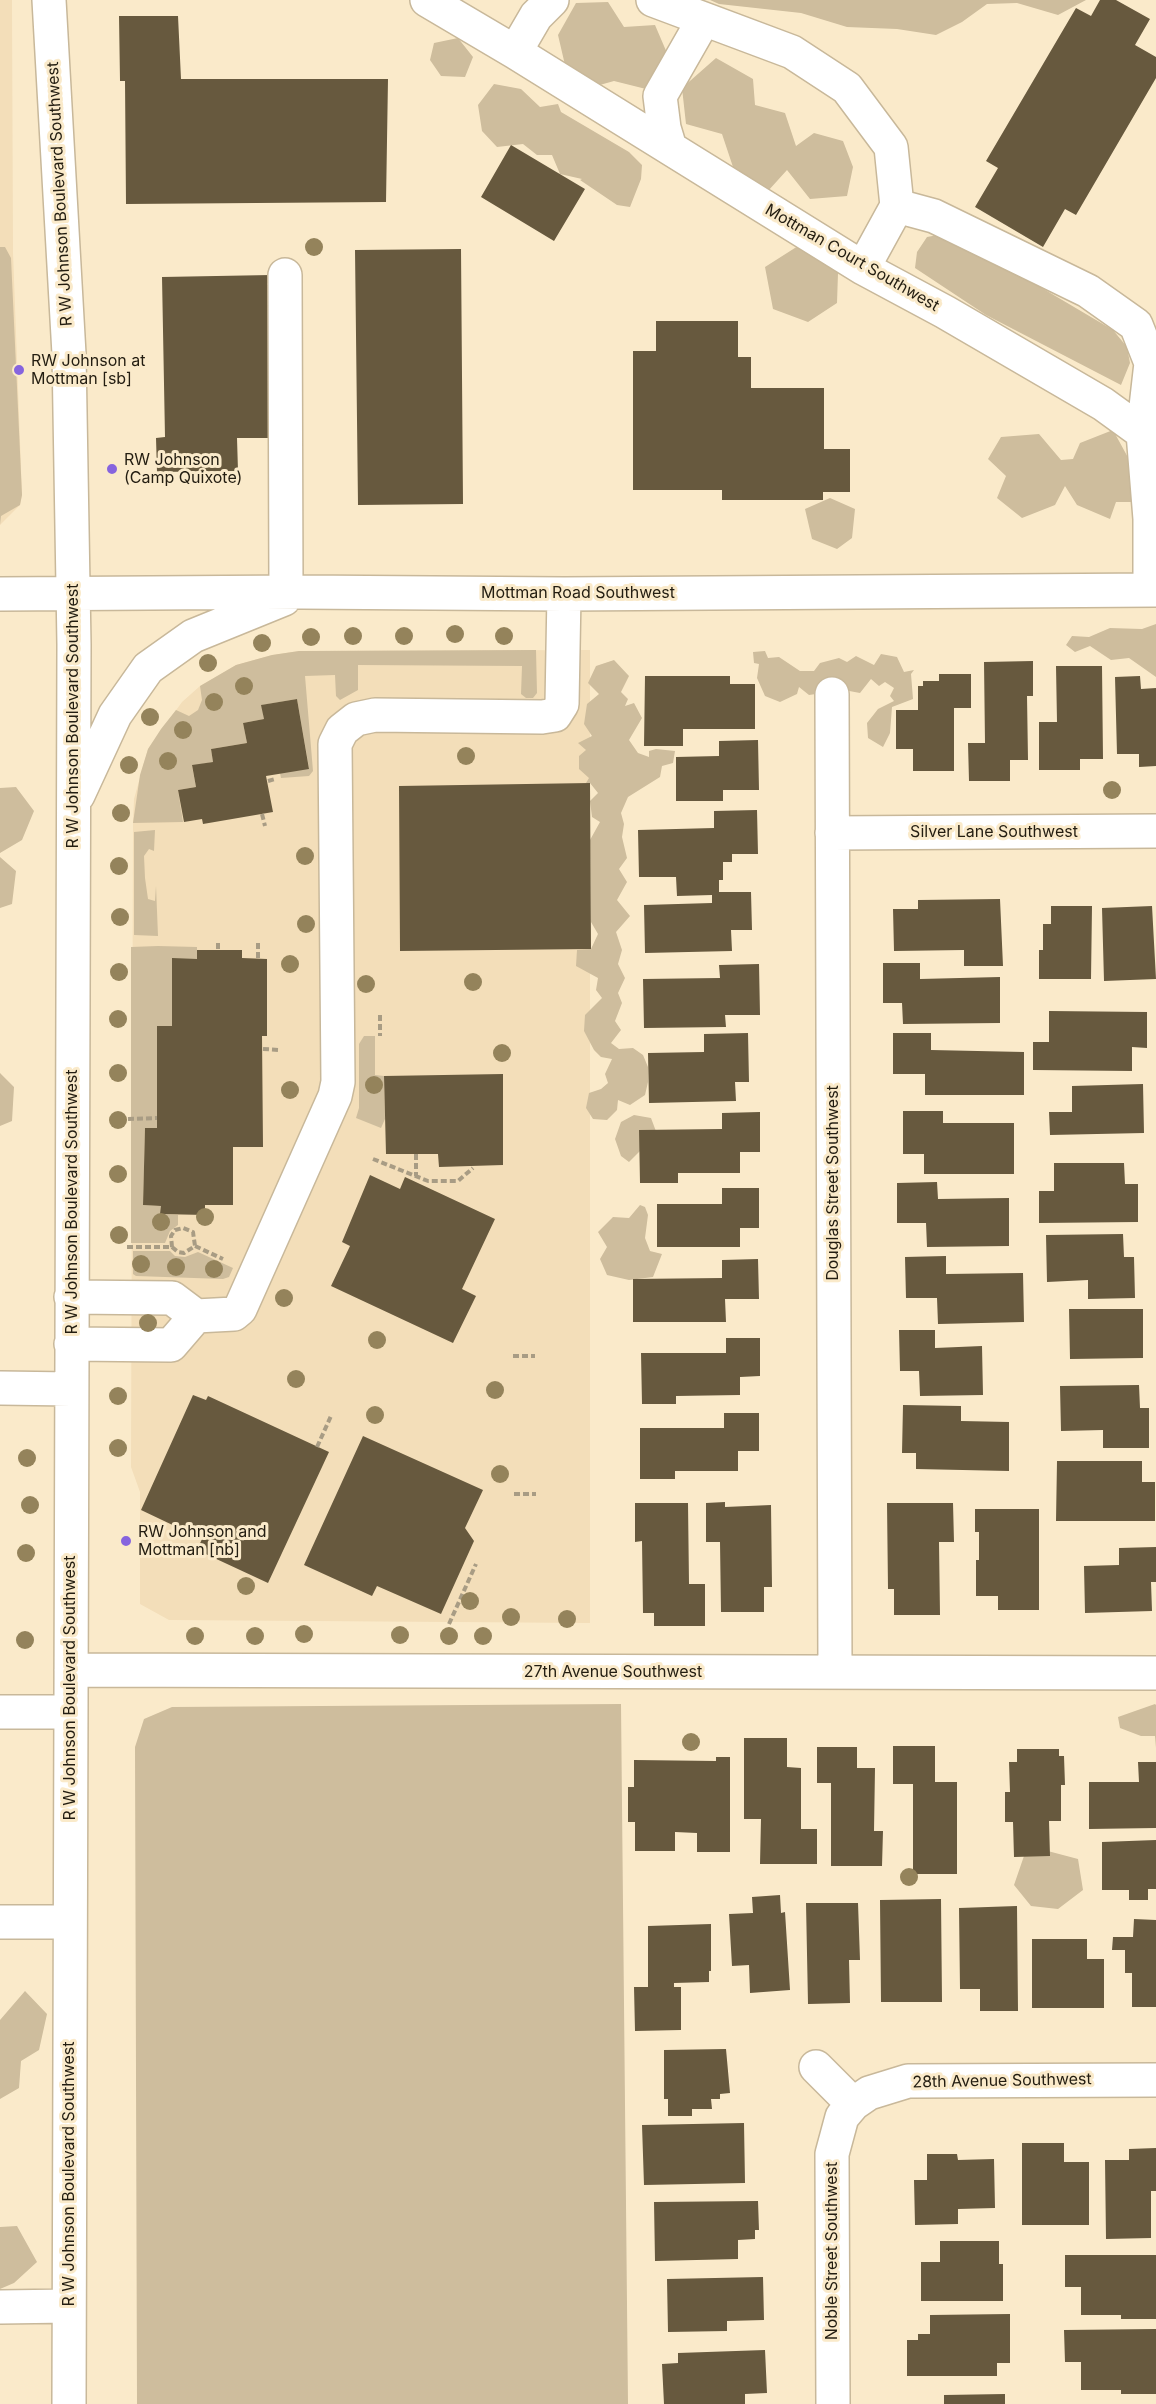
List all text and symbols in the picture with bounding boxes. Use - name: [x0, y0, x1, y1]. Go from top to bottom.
- street label: R W Johnson Boulevard Southwest: [43, 61, 77, 327]
- street label: Mottman Court Southwest: [762, 200, 942, 316]
- place label: RW Johnson at Mottman [sb]: [31, 351, 145, 389]
- marker: RW Johnson at Mottman [sb]: [12, 363, 26, 377]
- place label: RW Johnson (Camp Quixote): [124, 450, 242, 488]
- marker: RW Johnson (Camp Quixote): [105, 462, 119, 476]
- street label: Mottman Road Southwest: [481, 583, 675, 603]
- street label: R W Johnson Boulevard Southwest: [63, 584, 83, 848]
- street label: Silver Lane Southwest: [910, 822, 1078, 842]
- street label: R W Johnson Boulevard Southwest: [62, 1070, 82, 1334]
- street label: Douglas Street Southwest: [823, 1085, 843, 1281]
- place label: RW Johnson and Mottman [nb]: [138, 1522, 266, 1560]
- marker: RW Johnson and Mottman [nb]: [119, 1534, 133, 1548]
- street label: R W Johnson Boulevard Southwest: [60, 1556, 80, 1820]
- street label: 27th Avenue Southwest: [524, 1662, 702, 1682]
- street label: R W Johnson Boulevard Southwest: [59, 2042, 79, 2306]
- street label: 28th Avenue Southwest: [912, 2070, 1092, 2092]
- street label: Noble Street Southwest: [822, 2162, 842, 2340]

